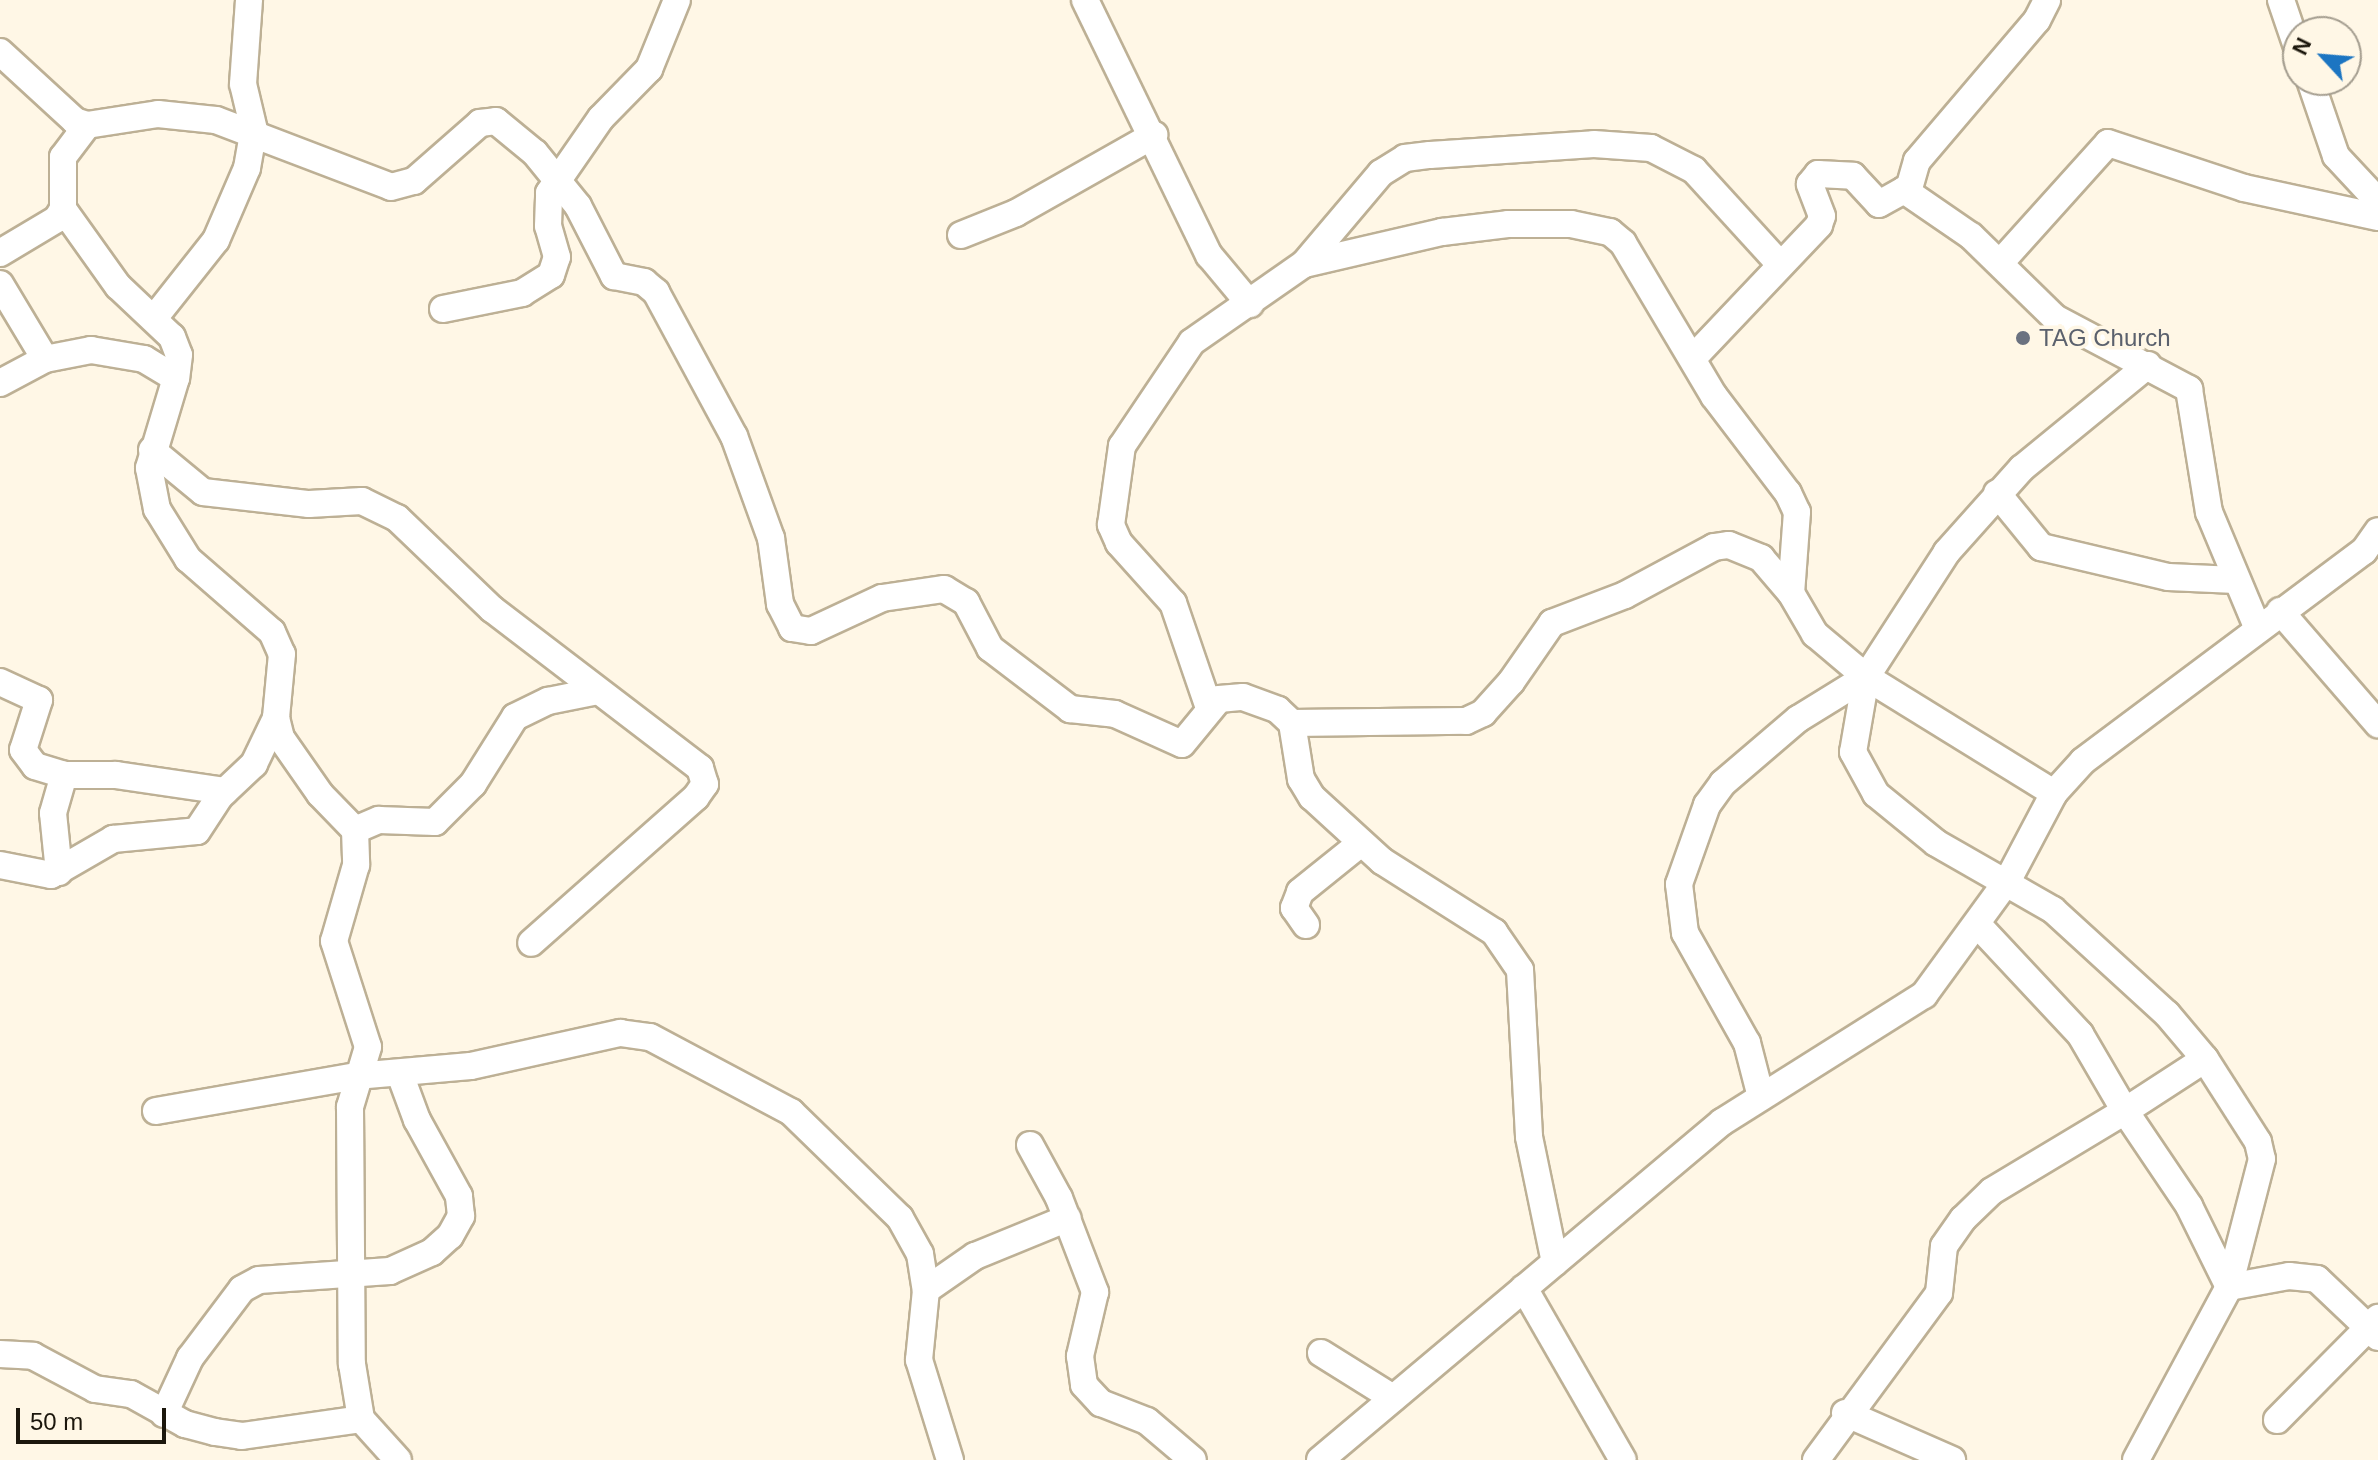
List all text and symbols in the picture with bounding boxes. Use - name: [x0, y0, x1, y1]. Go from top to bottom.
- north arrow: [2282, 16, 2362, 96]
- text: N: [2287, 34, 2316, 59]
- place label: TAG Church: [2039, 324, 2171, 352]
- marker: TAG Church: [2014, 329, 2032, 347]
- scale bar: [20, 1392, 170, 1442]
- text: 50 m: [30, 1408, 83, 1435]

